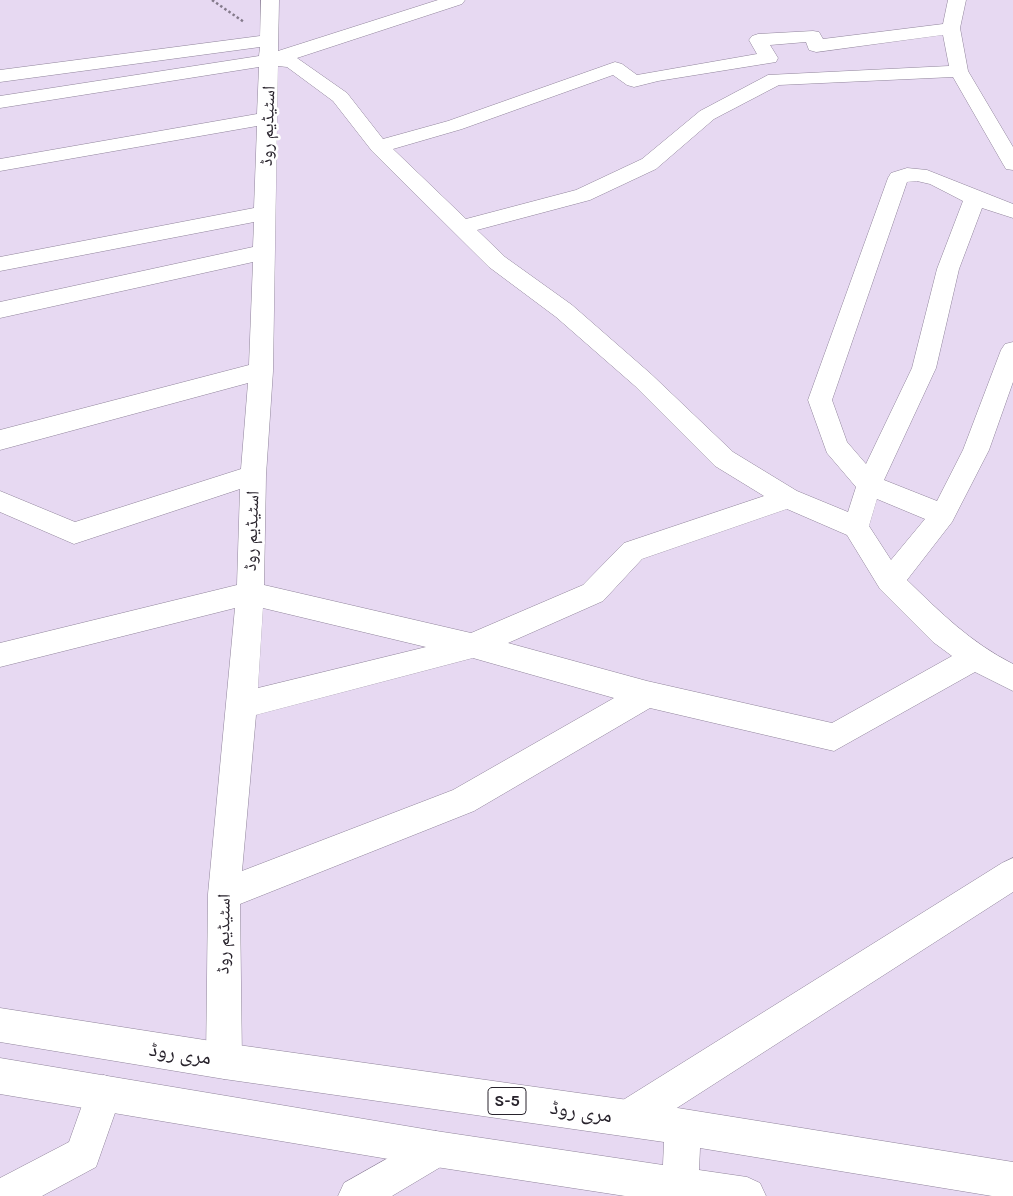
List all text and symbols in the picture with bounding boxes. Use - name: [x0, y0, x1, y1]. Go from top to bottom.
- street label: اسٹیڈیم روڈ: [256, 85, 280, 167]
- street label: اسٹیڈیم روڈ: [240, 490, 264, 572]
- street label: اسٹیڈیم روڈ: [213, 894, 235, 974]
- street label: مری روڈ: [147, 1037, 213, 1071]
- road number: S-5: [488, 1088, 526, 1114]
- street label: مری روڈ: [548, 1095, 614, 1129]

